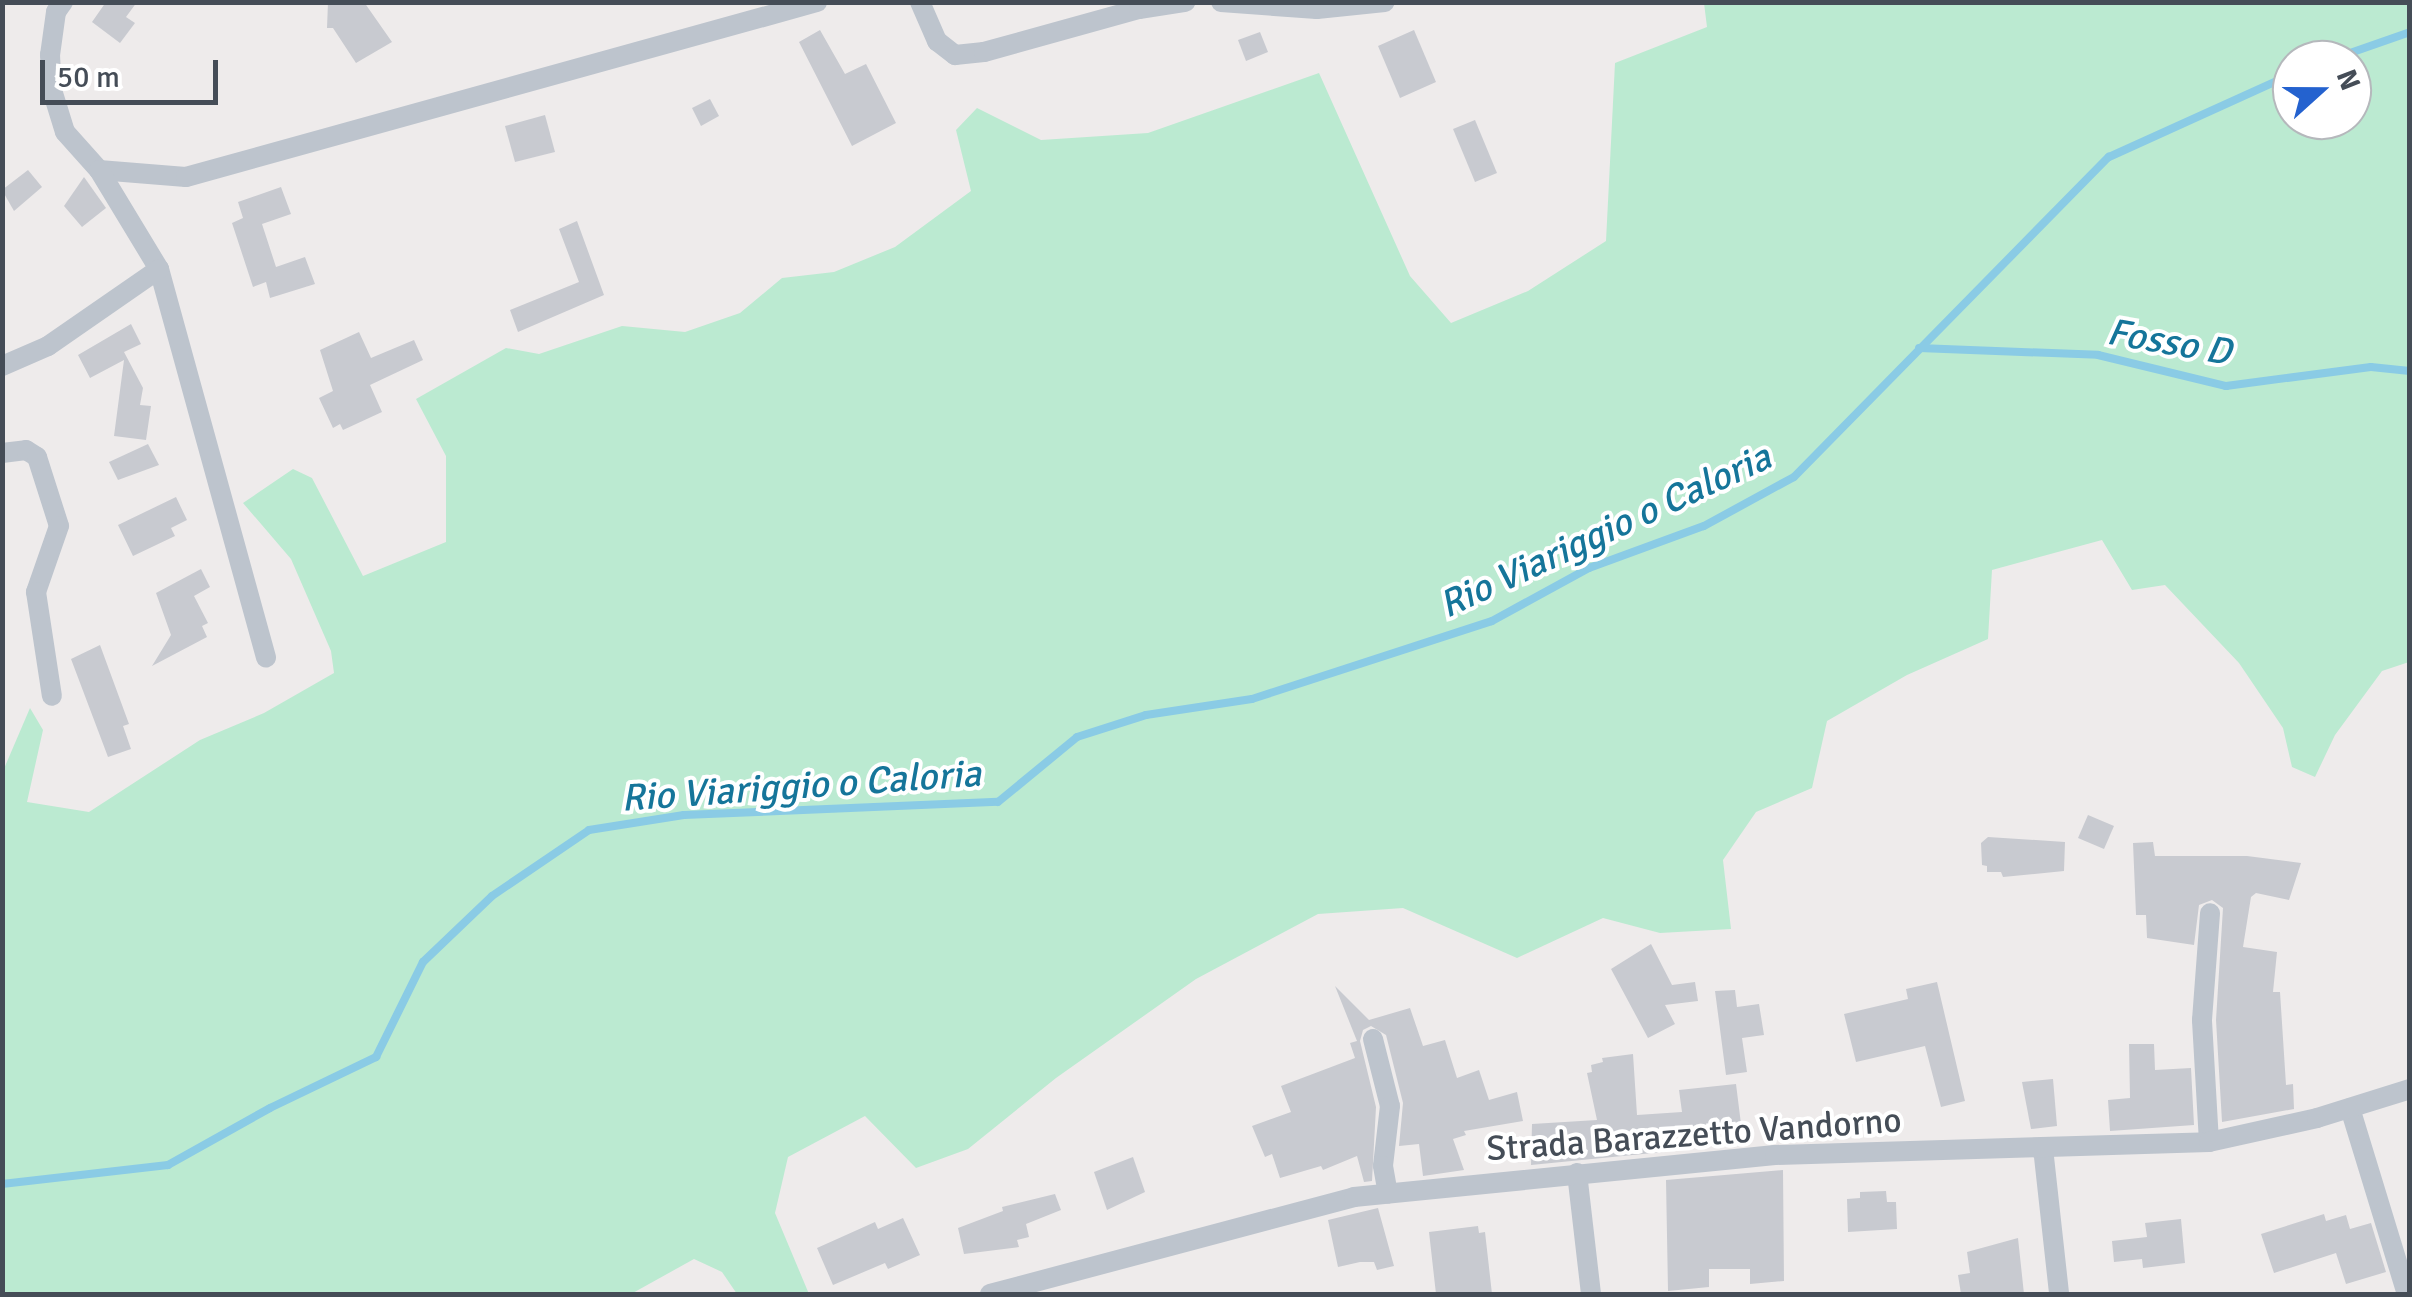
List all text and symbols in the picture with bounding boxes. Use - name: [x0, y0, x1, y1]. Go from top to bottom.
- scale bar: [45, 40, 222, 102]
- north arrow: [2272, 40, 2372, 140]
- text: 50 m: [57, 59, 120, 96]
- text: N: [2329, 65, 2367, 95]
- water label: Fosso D: [2104, 309, 2234, 375]
- water label: Rio Viariggio o Caloria: [1432, 434, 1778, 628]
- water label: Rio Viariggio o Caloria: [619, 751, 983, 821]
- street label: Strada Barazzetto Vandorno: [1485, 1100, 1903, 1170]

